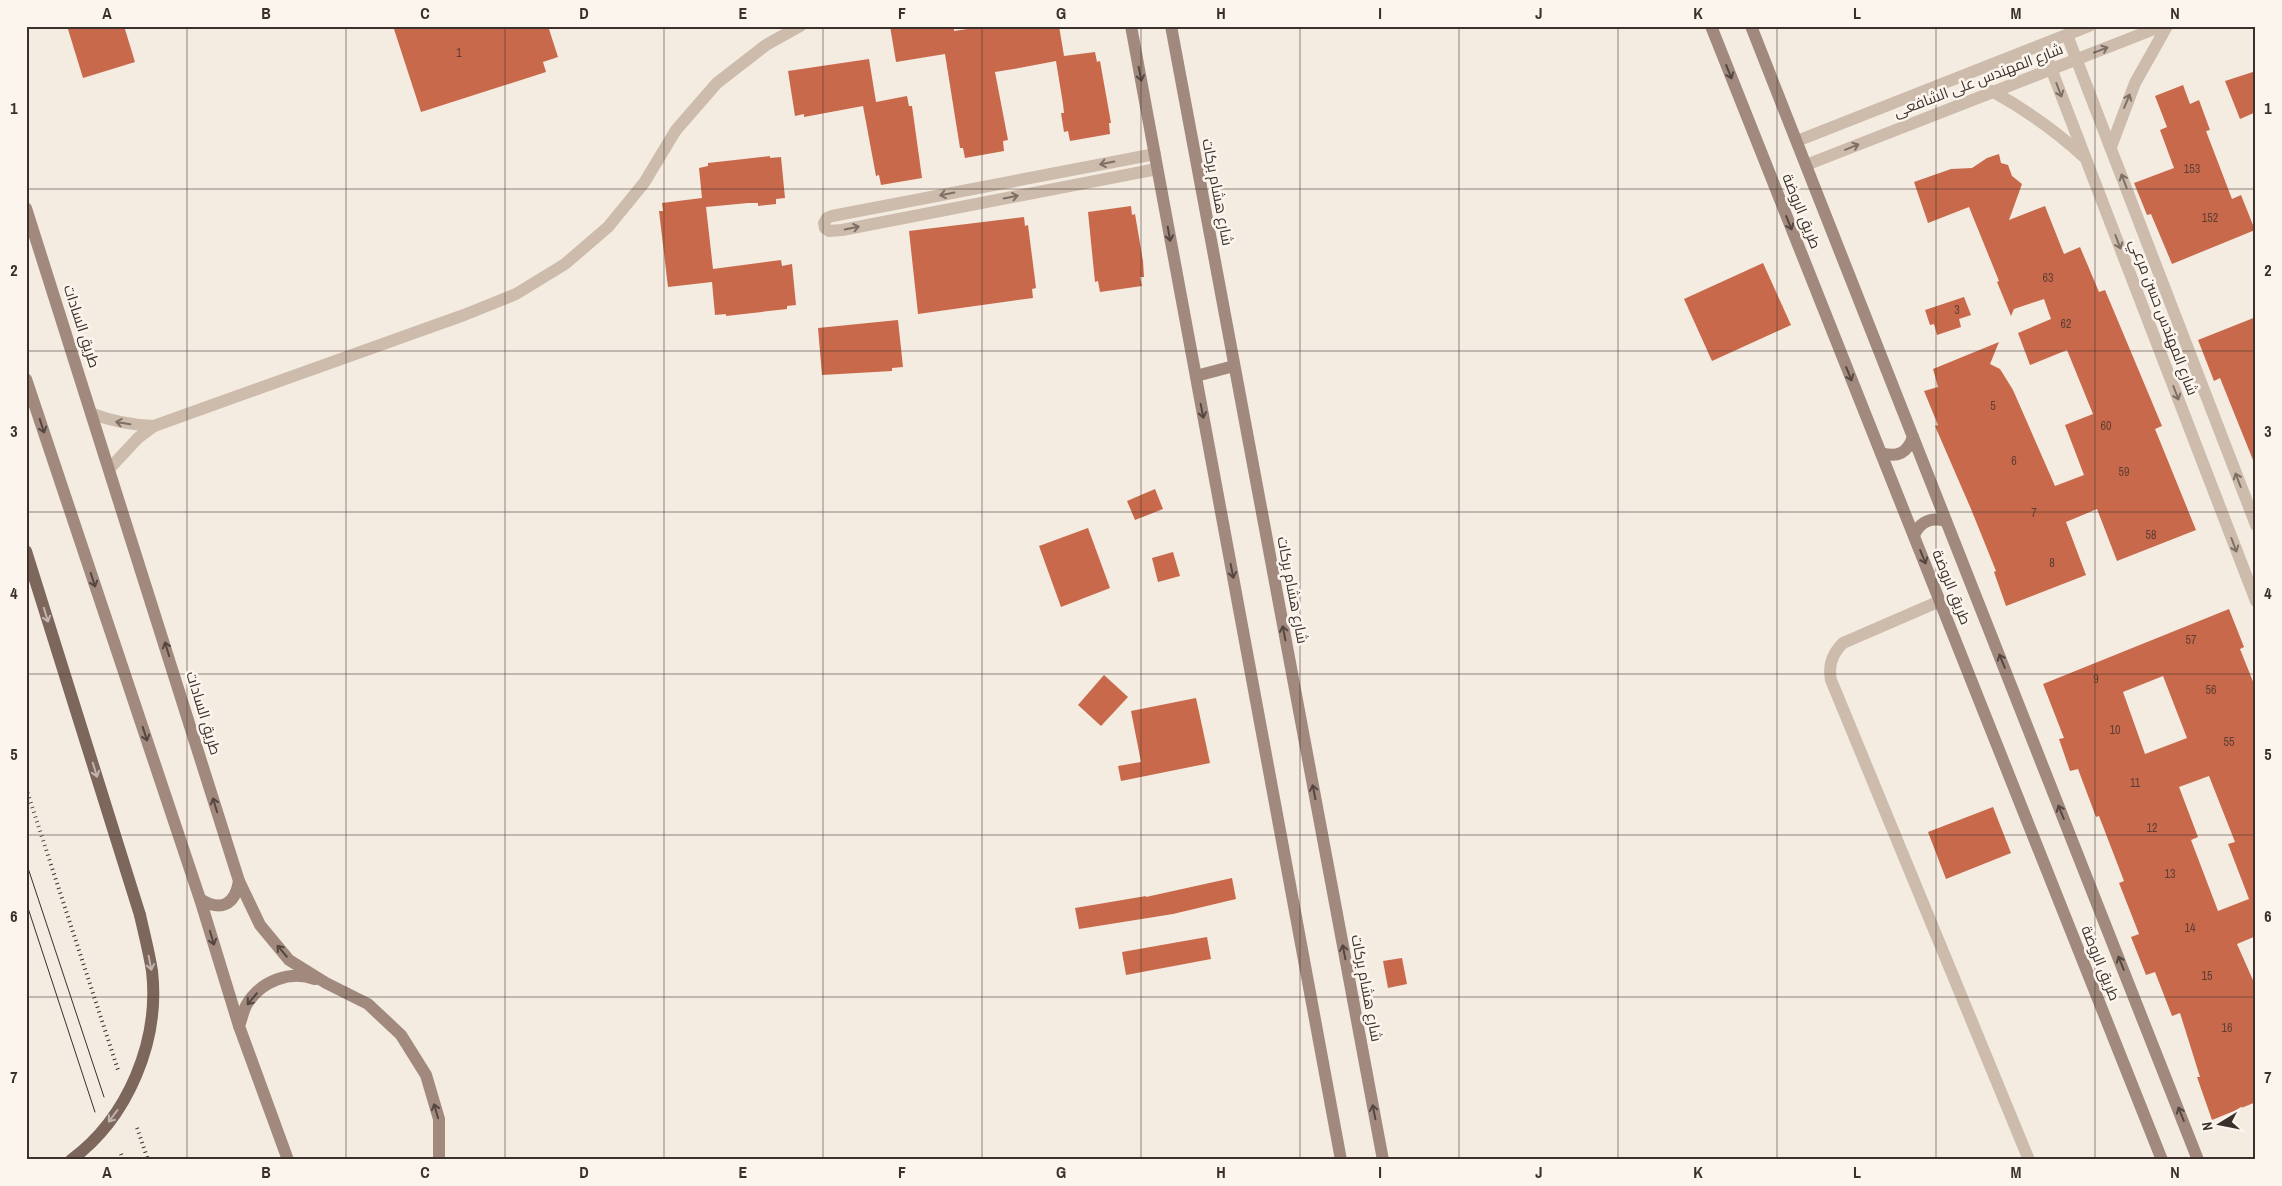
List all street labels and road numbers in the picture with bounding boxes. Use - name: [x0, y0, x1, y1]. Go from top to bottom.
- street label: شارع المهندس على الشافعى: [1890, 38, 2066, 123]
- street label: شارع هشام بركات: [1196, 137, 1239, 248]
- street label: طريق الروضة: [1777, 170, 1827, 252]
- street label: شارع المهندس حسن مرعي: [2123, 236, 2204, 399]
- street label: طريق السادات: [59, 282, 105, 370]
- street label: شارع هشام بركات: [1271, 535, 1314, 646]
- street label: طريق الروضة: [1927, 546, 1977, 628]
- street label: طريق السادات: [181, 669, 227, 757]
- street label: طريق الروضة: [2076, 922, 2126, 1004]
- street label: شارع هشام بركات: [1345, 933, 1388, 1044]

